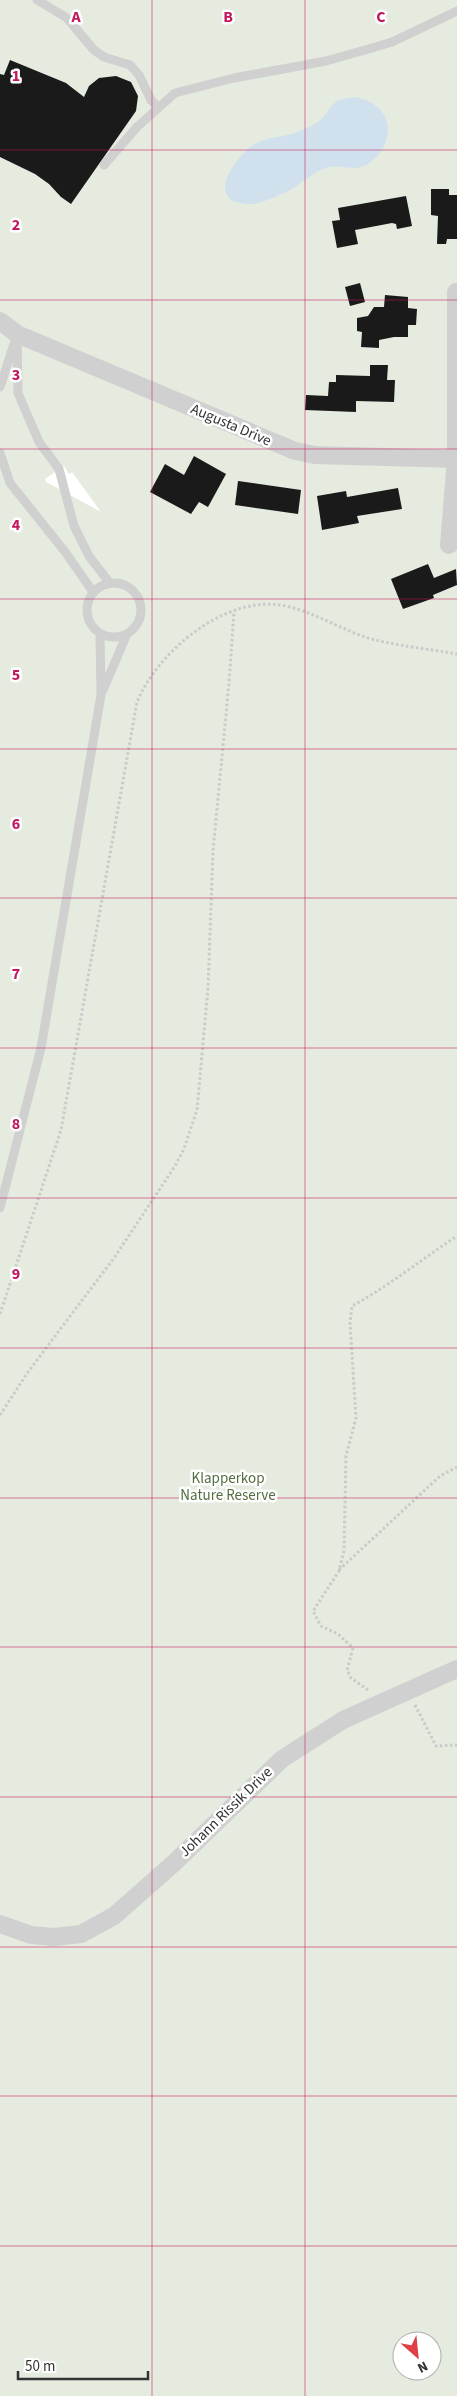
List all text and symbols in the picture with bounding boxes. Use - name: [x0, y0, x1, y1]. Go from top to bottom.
- text: A: [70, 6, 81, 28]
- text: B: [223, 6, 233, 28]
- text: C: [376, 6, 386, 28]
- text: 1: [12, 65, 20, 87]
- text: 2: [12, 214, 20, 236]
- text: 3: [12, 364, 20, 386]
- street label: Augusta Drive: [187, 399, 275, 451]
- text: 4: [12, 514, 21, 536]
- text: 5: [12, 664, 20, 686]
- text: 6: [12, 813, 20, 835]
- text: 7: [12, 963, 20, 985]
- text: 8: [12, 1113, 20, 1135]
- text: 9: [12, 1263, 20, 1285]
- park label: Klapperkop Nature Reserve: [180, 1468, 276, 1506]
- street label: Johann Rissik Drive: [175, 1762, 277, 1862]
- north arrow: [392, 2331, 442, 2381]
- scale bar: [18, 2348, 148, 2380]
- text: 50 m: [25, 2356, 55, 2377]
- text: N: [414, 2356, 431, 2378]

